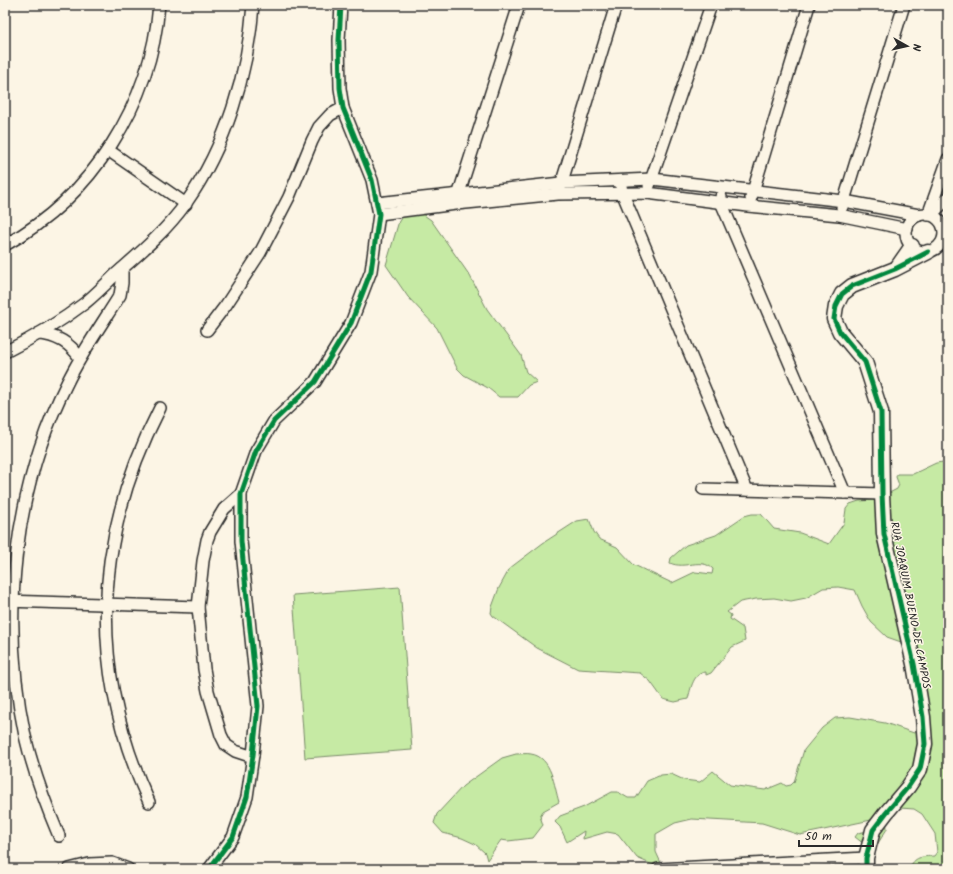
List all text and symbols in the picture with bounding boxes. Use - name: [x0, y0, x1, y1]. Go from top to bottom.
- north arrow: [887, 26, 927, 66]
- text: N: [907, 43, 925, 52]
- street label: RUA JOAQUIM BUENO DE CAMPOS: [885, 520, 935, 690]
- scale bar: [799, 822, 873, 848]
- text: 50 m: [805, 827, 832, 846]

